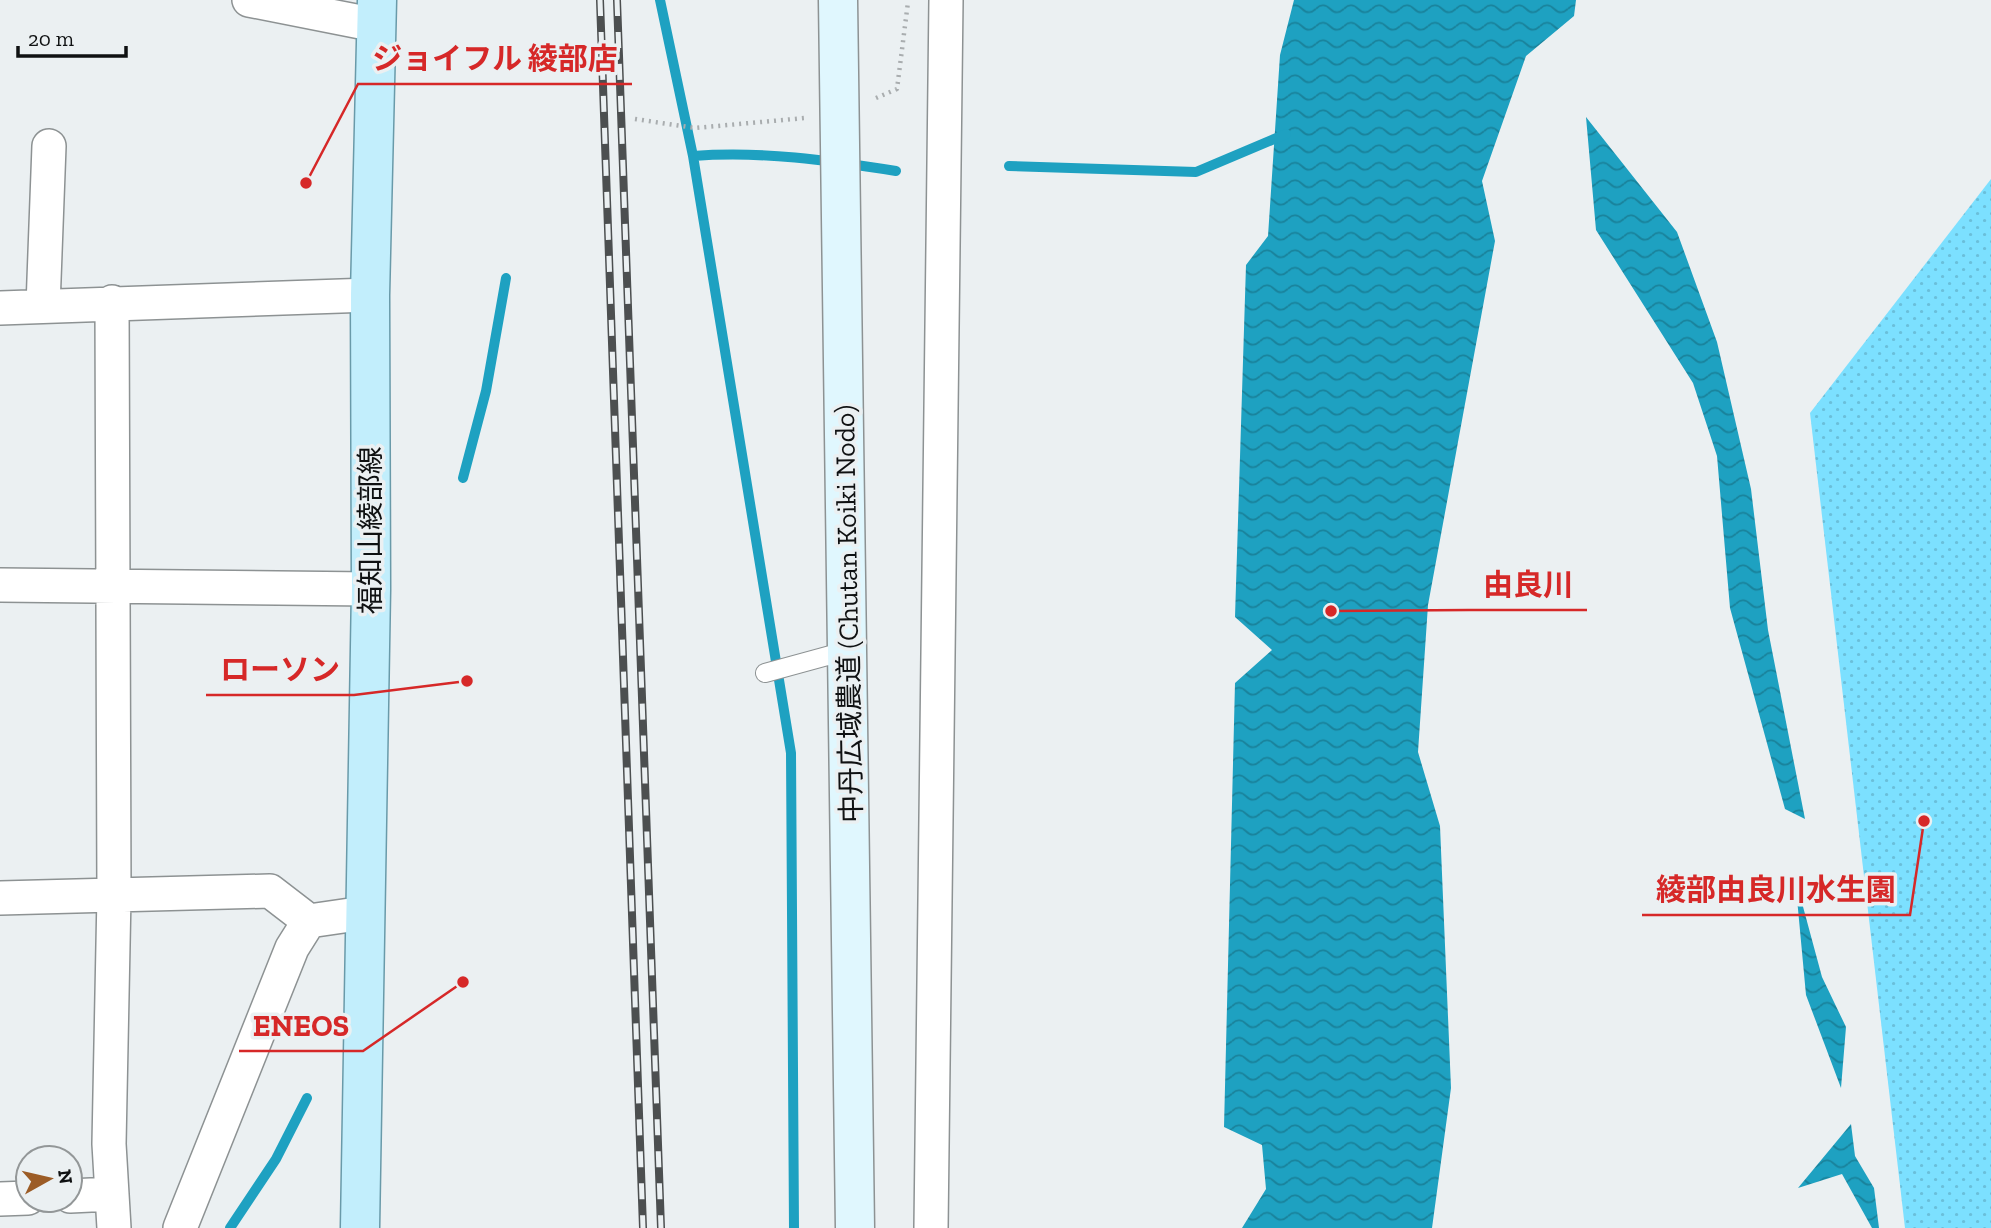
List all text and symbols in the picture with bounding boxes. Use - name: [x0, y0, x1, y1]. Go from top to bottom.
- scale bar: [18, 14, 126, 58]
- text: 20 m: [28, 26, 74, 51]
- callout: ジョイフル 綾部店: [358, 33, 632, 84]
- text: ジョイフル 綾部店: [372, 41, 618, 77]
- street label: 中丹広域農道 (Chutan Koiki Nodo): [828, 405, 868, 823]
- street label: 福知山綾部線: [354, 446, 387, 614]
- callout: 由良川: [1469, 559, 1587, 610]
- text: 由良川: [1483, 567, 1573, 603]
- callout: ローソン: [206, 644, 354, 695]
- text: ローソン: [220, 652, 340, 688]
- callout: 綾部由良川水生園: [1642, 864, 1910, 915]
- text: 綾部由良川水生園: [1656, 872, 1896, 908]
- callout: ENEOS: [239, 1000, 363, 1051]
- text: ENEOS: [253, 1008, 349, 1044]
- north arrow: [14, 1144, 84, 1214]
- text: N: [53, 1168, 78, 1185]

